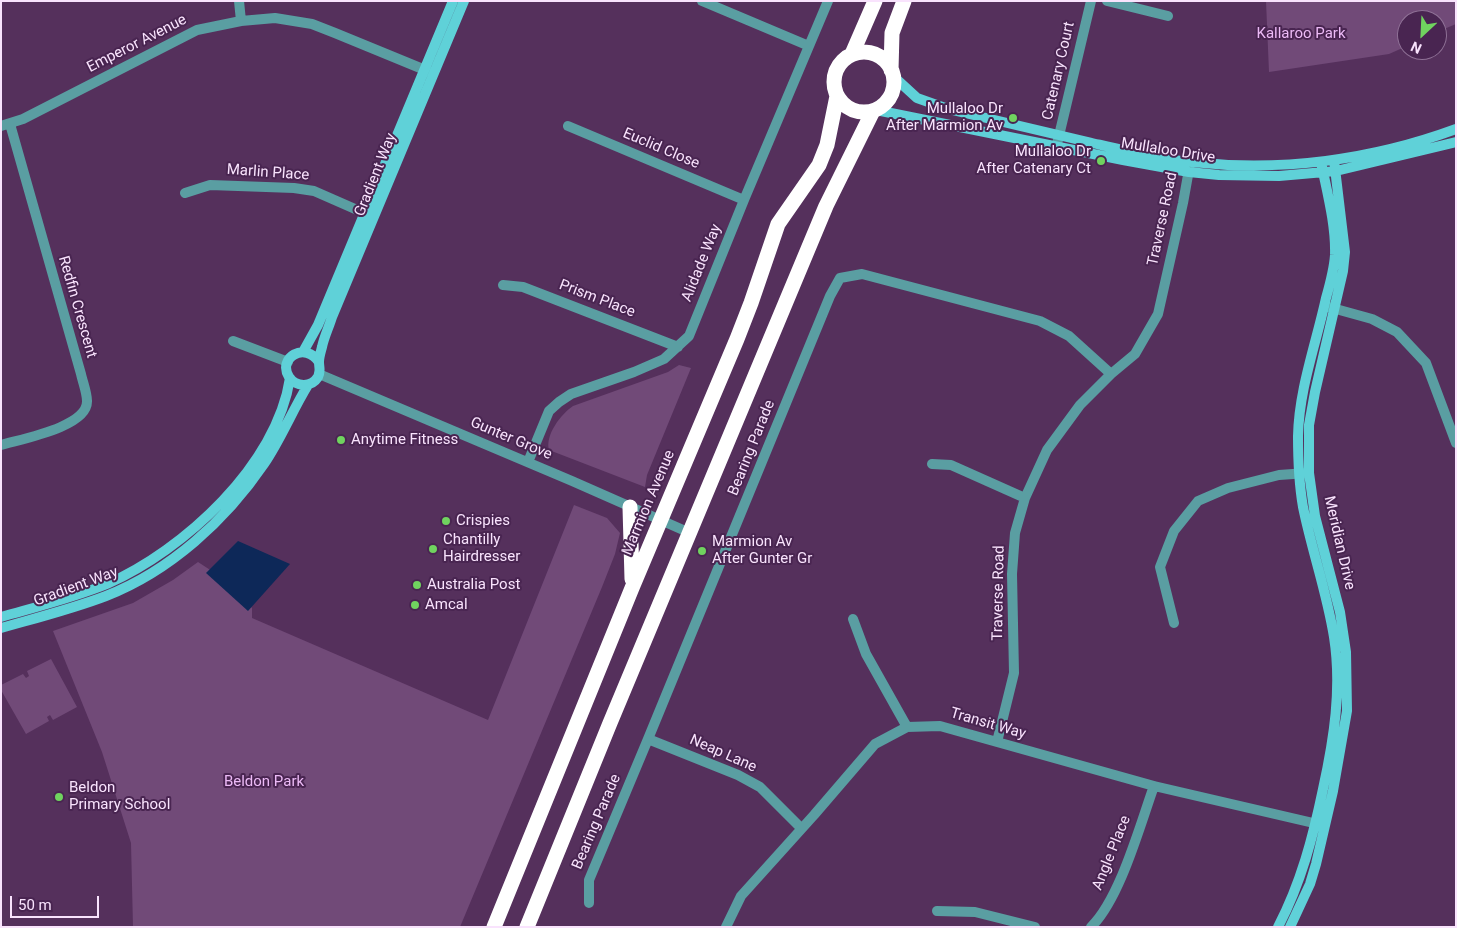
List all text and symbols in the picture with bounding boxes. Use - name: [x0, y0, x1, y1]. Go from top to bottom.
- north arrow: [1397, 10, 1447, 60]
- street label: Emperor Avenue: [84, 11, 190, 77]
- street label: Catenary Court: [1039, 20, 1079, 122]
- park label: Kallaroo Park: [1256, 25, 1346, 43]
- text: N: [1408, 38, 1424, 57]
- place label: Mullaloo Dr After Marmion Av: [886, 100, 1003, 135]
- marker: Mullaloo Dr After Marmion Av: [1007, 112, 1019, 124]
- street label: Euclid Close: [620, 125, 702, 173]
- street label: Gradient Way: [351, 131, 401, 219]
- street label: Mullaloo Drive: [1120, 135, 1216, 167]
- place label: Mullaloo Dr After Catenary Ct: [976, 143, 1091, 178]
- marker: Mullaloo Dr After Catenary Ct: [1095, 155, 1107, 167]
- street label: Marlin Place: [226, 161, 310, 185]
- street label: Traverse Road: [1144, 171, 1182, 267]
- street label: Alidade Way: [678, 222, 726, 304]
- street label: Redfin Crescent: [54, 254, 100, 360]
- street label: Prism Place: [556, 276, 638, 322]
- street label: Bearing Parade: [725, 398, 779, 498]
- street label: Gunter Grove: [467, 414, 555, 464]
- place label: Anytime Fitness: [351, 431, 458, 449]
- marker: Anytime Fitness: [335, 434, 347, 446]
- street label: Marmion Avenue: [619, 448, 679, 558]
- street label: Meridian Drive: [1319, 494, 1359, 592]
- place label: Crispies: [456, 512, 510, 530]
- marker: Crispies: [440, 515, 452, 527]
- place label: Chantilly Hairdresser: [443, 531, 520, 566]
- place label: Marmion Av After Gunter Gr: [712, 533, 812, 568]
- marker: Chantilly Hairdresser: [427, 543, 439, 555]
- marker: Marmion Av After Gunter Gr: [696, 545, 708, 557]
- street label: Traverse Road: [989, 545, 1009, 641]
- street label: Gradient Way: [31, 563, 121, 611]
- place label: Australia Post: [427, 576, 520, 594]
- marker: Australia Post: [411, 579, 423, 591]
- place label: Amcal: [425, 596, 468, 614]
- marker: Amcal: [409, 599, 421, 611]
- street label: Transit Way: [948, 705, 1028, 743]
- street label: Neap Lane: [687, 731, 759, 777]
- street label: Bearing Parade: [569, 772, 625, 872]
- park label: Beldon Park: [224, 773, 304, 791]
- place label: Beldon Primary School: [69, 779, 170, 814]
- marker: Beldon Primary School: [53, 791, 65, 803]
- street label: Angle Place: [1089, 813, 1135, 893]
- scale bar: [12, 886, 101, 918]
- text: 50 m: [18, 896, 52, 914]

